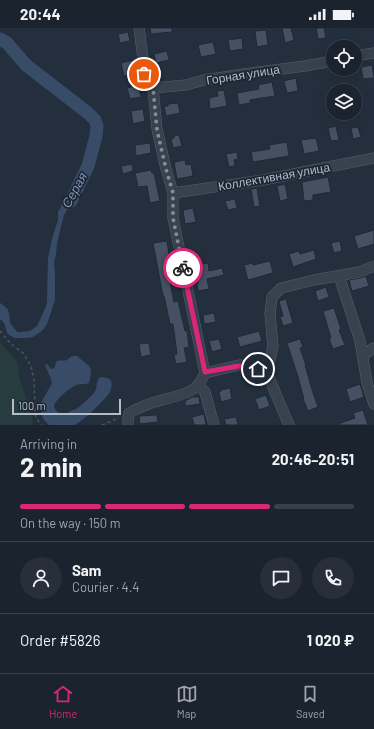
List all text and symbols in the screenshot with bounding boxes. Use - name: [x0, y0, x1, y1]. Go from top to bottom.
- text: 20:44: [20, 5, 61, 23]
- map controls: [326, 40, 362, 120]
- button: locate: [326, 40, 362, 76]
- pin: [127, 57, 161, 91]
- street label: Горная улица: [205, 61, 281, 88]
- icon: bag: [133, 63, 155, 85]
- button: layers: [326, 84, 362, 120]
- street label: Коллективная улица: [217, 159, 331, 194]
- water label: Серая: [58, 169, 90, 211]
- courier: [163, 248, 203, 288]
- icon: bike: [172, 257, 194, 279]
- pin: [241, 352, 275, 386]
- icon: home: [247, 358, 269, 380]
- scale bar: [12, 397, 121, 416]
- text: 100 m: [18, 399, 46, 412]
- text: Arriving in: [20, 436, 77, 452]
- text: 20:46–20:51: [272, 450, 354, 468]
- text: 2 min: [20, 451, 82, 482]
- text: On the way · 150 m: [20, 515, 121, 531]
- button: person: [20, 557, 62, 599]
- button: chat: [260, 557, 302, 599]
- button: phone: [312, 557, 354, 599]
- text: Sam: [72, 561, 101, 579]
- text: Courier · 4.4: [72, 579, 140, 595]
- text: Order #5826: [20, 631, 101, 649]
- text: 1 020 ₽: [307, 631, 354, 649]
- tab: Home: [49, 683, 77, 720]
- tab: Map: [176, 683, 198, 720]
- tab: Saved: [296, 683, 325, 720]

